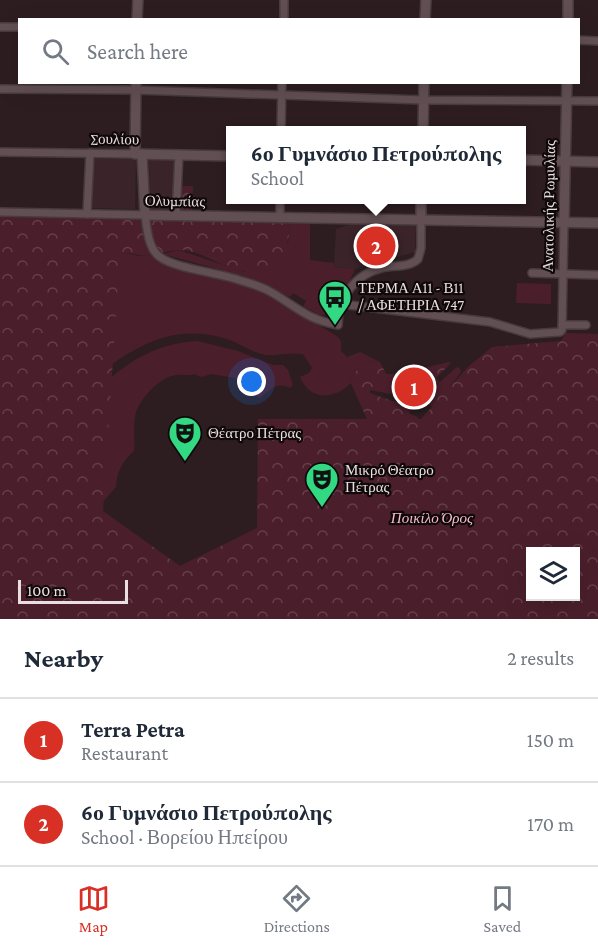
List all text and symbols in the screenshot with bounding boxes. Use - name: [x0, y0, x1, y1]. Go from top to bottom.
- search box: [18, 18, 580, 84]
- icon: search: [39, 35, 72, 68]
- text: Search here: [87, 39, 188, 64]
- popup: [226, 126, 526, 204]
- street label: Σουλίου: [91, 131, 139, 147]
- street label: Ανατολικής Ρωμυλίας: [540, 140, 559, 272]
- text: 6ο Γυμνάσιο Πετρούπολης: [251, 141, 501, 166]
- text: School: [251, 167, 304, 189]
- street label: Ολυμπίας: [145, 192, 205, 211]
- pin: 2: [356, 224, 395, 268]
- bus stop icon: ΤΕΡΜΑ Α11 - Β11 / ΑΦΕΤΗΡΙΑ 747: [317, 279, 353, 326]
- place label: ΤΕΡΜΑ Α11 - Β11 / ΑΦΕΤΗΡΙΑ 747: [358, 280, 464, 313]
- pin: 1: [394, 364, 434, 410]
- your location: [237, 367, 266, 396]
- theatre icon: Θέατρο Πέτρας: [167, 415, 203, 462]
- place label: Θέατρο Πέτρας: [208, 425, 301, 441]
- theatre icon: Μικρό Θέατρο Πέτρας: [304, 461, 340, 508]
- place label: Μικρό Θέατρο Πέτρας: [345, 462, 434, 495]
- park label: Ποικίλο Όρος: [390, 510, 474, 526]
- map controls: [526, 547, 580, 601]
- button: layers: [526, 547, 580, 601]
- scale bar: [18, 577, 128, 604]
- text: 100 m: [27, 582, 66, 599]
- text: Nearby: [24, 644, 103, 673]
- text: 2 results: [507, 647, 574, 669]
- text: Terra Petra: [81, 717, 185, 742]
- text: 1: [40, 729, 47, 751]
- text: 150 m: [527, 729, 574, 751]
- text: Restaurant: [81, 742, 168, 764]
- text: 6ο Γυμνάσιο Πετρούπολης: [81, 800, 332, 825]
- text: 2: [38, 813, 49, 835]
- text: 170 m: [527, 813, 574, 835]
- text: School · Βορείου Ηπείρου: [81, 826, 288, 848]
- tab: Map: [77, 882, 110, 935]
- tab: Directions: [264, 882, 330, 935]
- tab: Saved: [484, 882, 521, 935]

